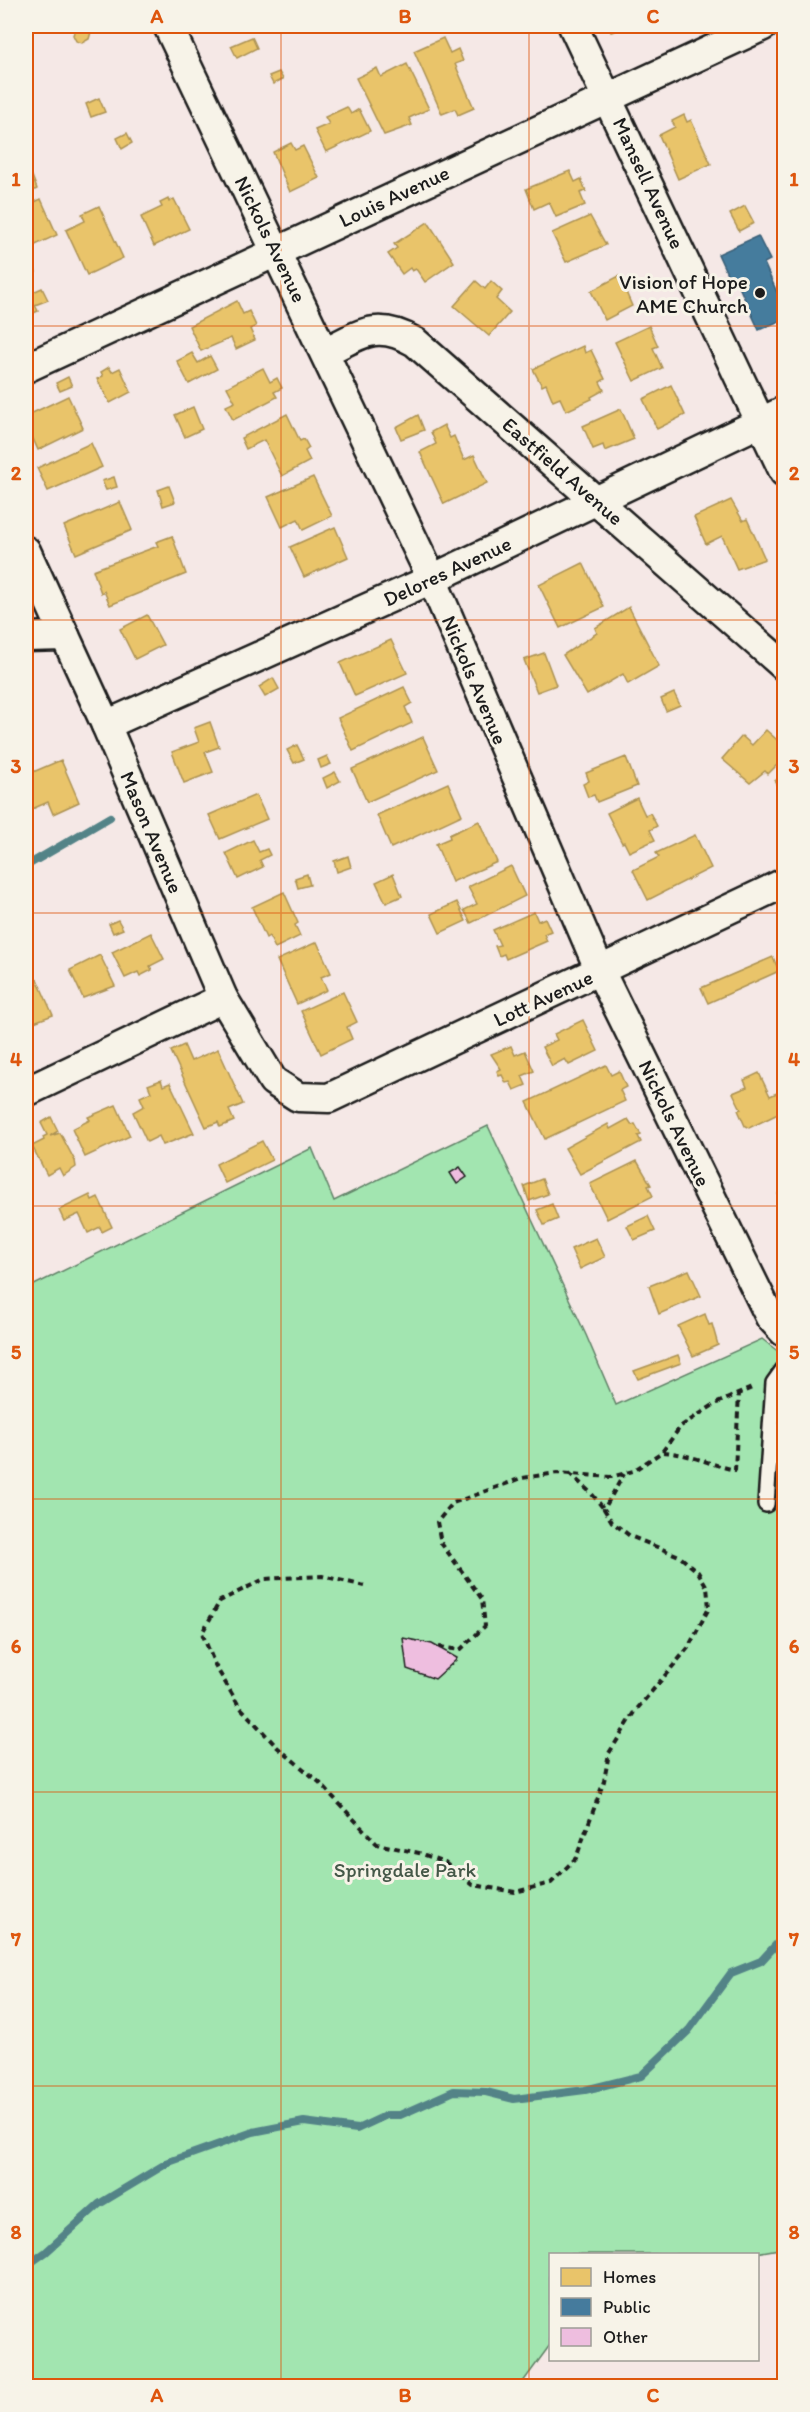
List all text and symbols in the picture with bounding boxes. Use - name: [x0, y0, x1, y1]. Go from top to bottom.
- text: A: [150, 4, 164, 28]
- text: B: [399, 4, 412, 28]
- text: C: [647, 4, 660, 28]
- street label: Mansell Avenue: [608, 113, 690, 253]
- street label: Louis Avenue: [335, 160, 453, 232]
- text: 1: [11, 167, 21, 191]
- text: 1: [789, 167, 799, 191]
- street label: Nickols Avenue: [230, 172, 312, 306]
- place label: Vision of Hope AME Church: [619, 269, 749, 318]
- marker: Vision of Hope AME Church: [753, 286, 767, 300]
- street label: Eastfield Avenue: [497, 412, 629, 530]
- text: 2: [11, 461, 22, 485]
- text: 2: [789, 461, 800, 485]
- street label: Delores Avenue: [379, 530, 515, 612]
- street label: Nickols Avenue: [437, 612, 513, 748]
- text: 3: [11, 754, 22, 778]
- text: 3: [789, 754, 800, 778]
- street label: Mason Avenue: [115, 767, 189, 897]
- street label: Lott Avenue: [489, 964, 597, 1032]
- text: 4: [10, 1047, 22, 1071]
- text: 4: [788, 1047, 800, 1071]
- street label: Nickols Avenue: [634, 1056, 716, 1190]
- text: 5: [11, 1340, 22, 1364]
- text: 5: [789, 1340, 800, 1364]
- text: 6: [11, 1634, 22, 1658]
- text: 6: [789, 1634, 800, 1658]
- park label: Springdale Park: [334, 1857, 477, 1882]
- text: 7: [10, 1927, 21, 1951]
- text: 7: [788, 1927, 799, 1951]
- text: 8: [11, 2220, 22, 2244]
- text: 8: [789, 2220, 800, 2244]
- legend: [549, 2253, 759, 2361]
- text: Homes: [603, 2266, 656, 2288]
- text: Public: [603, 2296, 651, 2318]
- text: Other: [603, 2326, 649, 2348]
- text: A: [150, 2383, 164, 2407]
- text: B: [399, 2383, 412, 2407]
- text: C: [647, 2383, 660, 2407]

